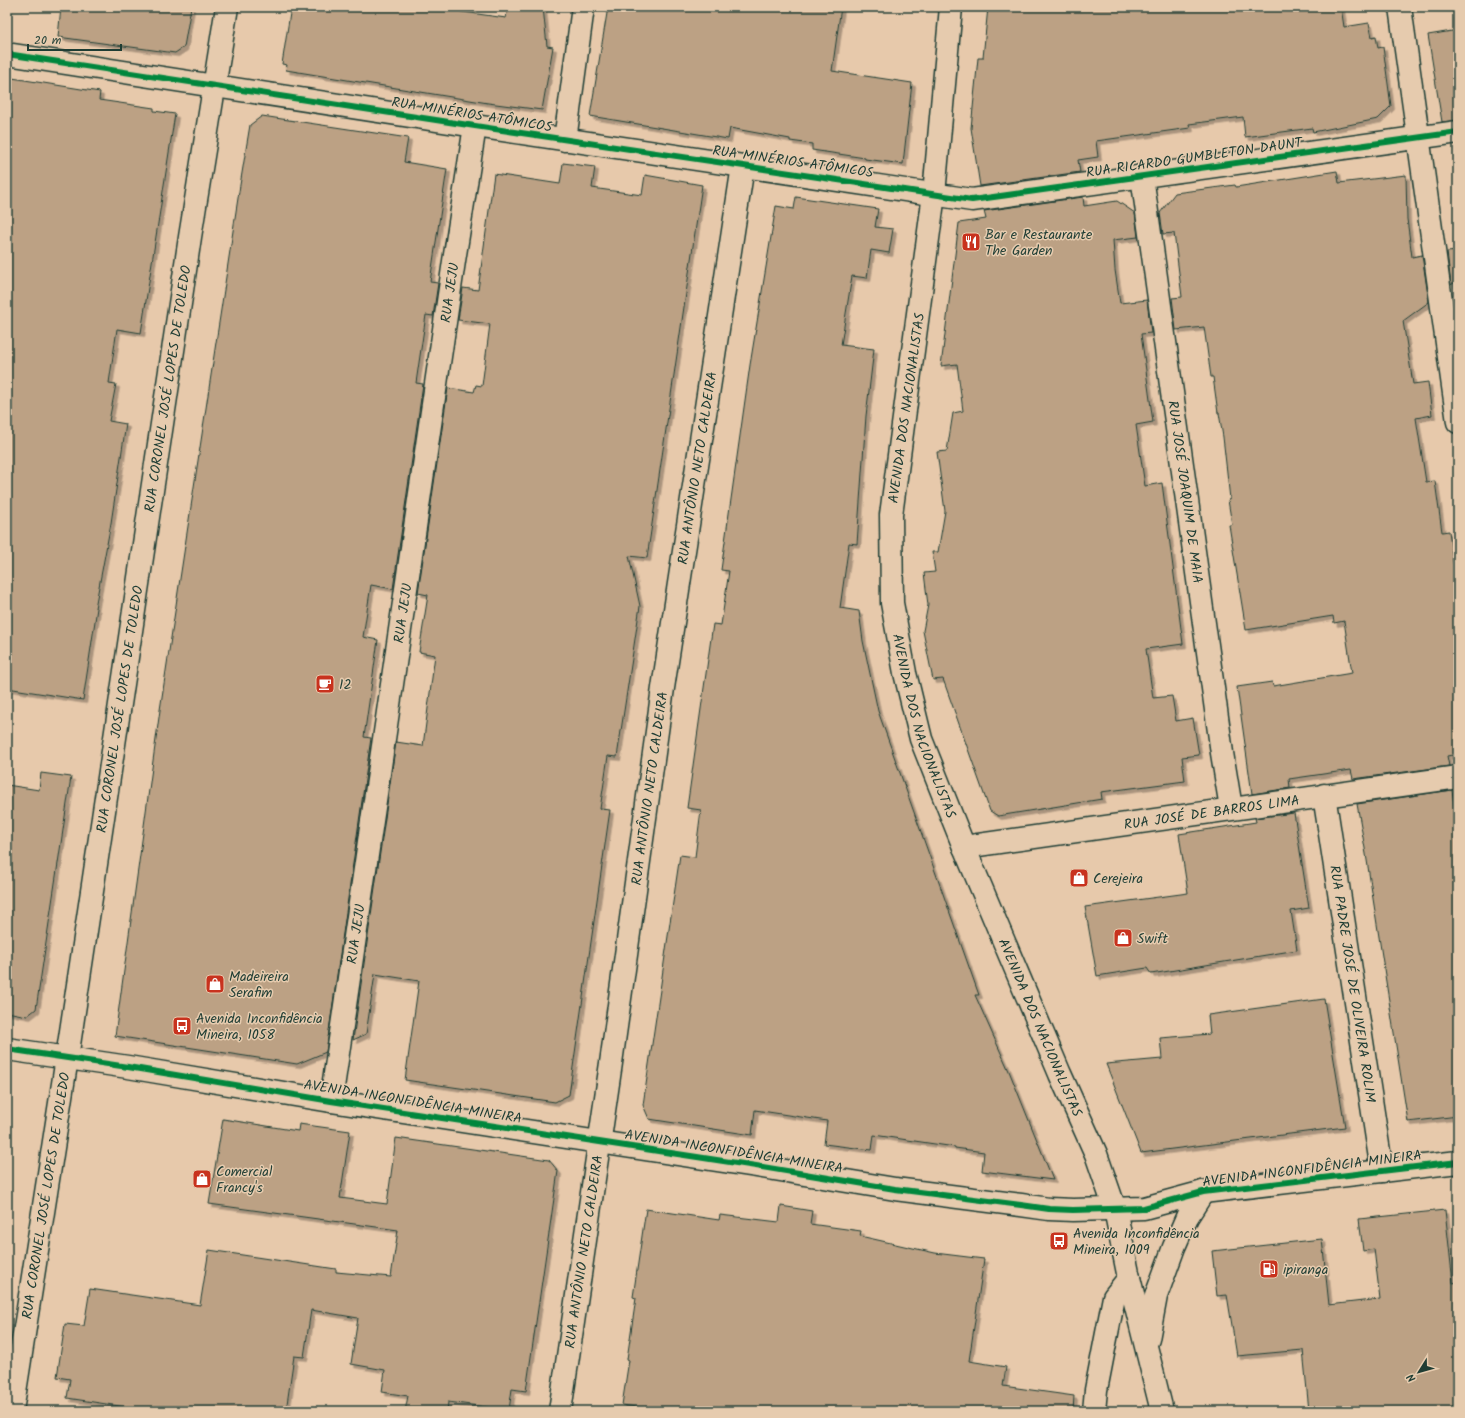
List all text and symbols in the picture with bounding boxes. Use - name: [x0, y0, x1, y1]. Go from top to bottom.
- scale bar: [28, 26, 121, 52]
- text: 20 m: [34, 31, 62, 50]
- street label: RUA MINÉRIOS ATÔMICOS: [390, 91, 554, 139]
- street label: RUA RICARDO GUMBLETON DAUNT: [1085, 132, 1305, 184]
- street label: RUA MINÉRIOS ATÔMICOS: [711, 140, 875, 184]
- place label: Bar e Restaurante The Garden: [985, 224, 1093, 262]
- restaurant icon: Bar e Restaurante The Garden: [960, 231, 982, 253]
- street label: RUA JEJU: [435, 261, 466, 324]
- street label: RUA CORONEL JOSÉ LOPES DE TOLEDO: [139, 264, 198, 514]
- street label: AVENIDA DOS NACIONALISTAS: [883, 311, 931, 505]
- street label: RUA ANTÔNIO NETO CALDEIRA: [672, 370, 723, 566]
- street label: RUA JOSÉ JOAQUIM DE MAIA: [1161, 399, 1208, 585]
- street label: RUA JEJU: [388, 582, 419, 645]
- street label: RUA CORONEL JOSÉ LOPES DE TOLEDO: [91, 584, 150, 834]
- street label: AVENIDA DOS NACIONALISTAS: [886, 632, 962, 822]
- cafe icon: 12: [314, 673, 336, 695]
- place label: 12: [339, 674, 352, 696]
- street label: RUA ANTÔNIO NETO CALDEIRA: [626, 690, 674, 887]
- street label: RUA JOSÉ DE BARROS LIMA: [1122, 790, 1301, 836]
- street label: RUA PADRE JOSÉ DE OLIVEIRA ROLIM: [1323, 864, 1381, 1104]
- shop icon: Cerejeira: [1068, 867, 1090, 889]
- place label: Cerejeira: [1093, 868, 1143, 890]
- street label: RUA JEJU: [341, 902, 372, 965]
- shop icon: Swift: [1112, 927, 1134, 949]
- place label: Swift: [1137, 928, 1168, 950]
- street label: AVENIDA DOS NACIONALISTAS: [992, 935, 1088, 1121]
- place label: Madeireira Serafim: [229, 966, 289, 1004]
- shop icon: Madeireira Serafim: [204, 973, 226, 995]
- place label: Avenida Inconfidência Mineira, 1058: [196, 1008, 323, 1046]
- bus stop icon: Avenida Inconfidência Mineira, 1058: [171, 1015, 193, 1037]
- street label: RUA CORONEL JOSÉ LOPES DE TOLEDO: [16, 1070, 77, 1321]
- street label: AVENIDA INCONFIDÊNCIA MINEIRA: [302, 1074, 524, 1130]
- street label: AVENIDA INCONFIDÊNCIA MINEIRA: [623, 1124, 845, 1180]
- street label: AVENIDA INCONFIDÊNCIA MINEIRA: [1201, 1145, 1423, 1193]
- street label: RUA ANTÔNIO NETO CALDEIRA: [559, 1154, 609, 1350]
- place label: Comercial Francy's: [216, 1161, 273, 1199]
- shop icon: Comercial Francy's: [191, 1168, 213, 1190]
- place label: Avenida Inconfidência Mineira, 1009: [1073, 1223, 1200, 1261]
- bus stop icon: Avenida Inconfidência Mineira, 1009: [1048, 1230, 1070, 1252]
- fuel station icon: ipiranga: [1258, 1258, 1280, 1280]
- place label: ipiranga: [1283, 1259, 1328, 1281]
- north arrow: [1399, 1352, 1439, 1392]
- text: N: [1403, 1369, 1421, 1386]

